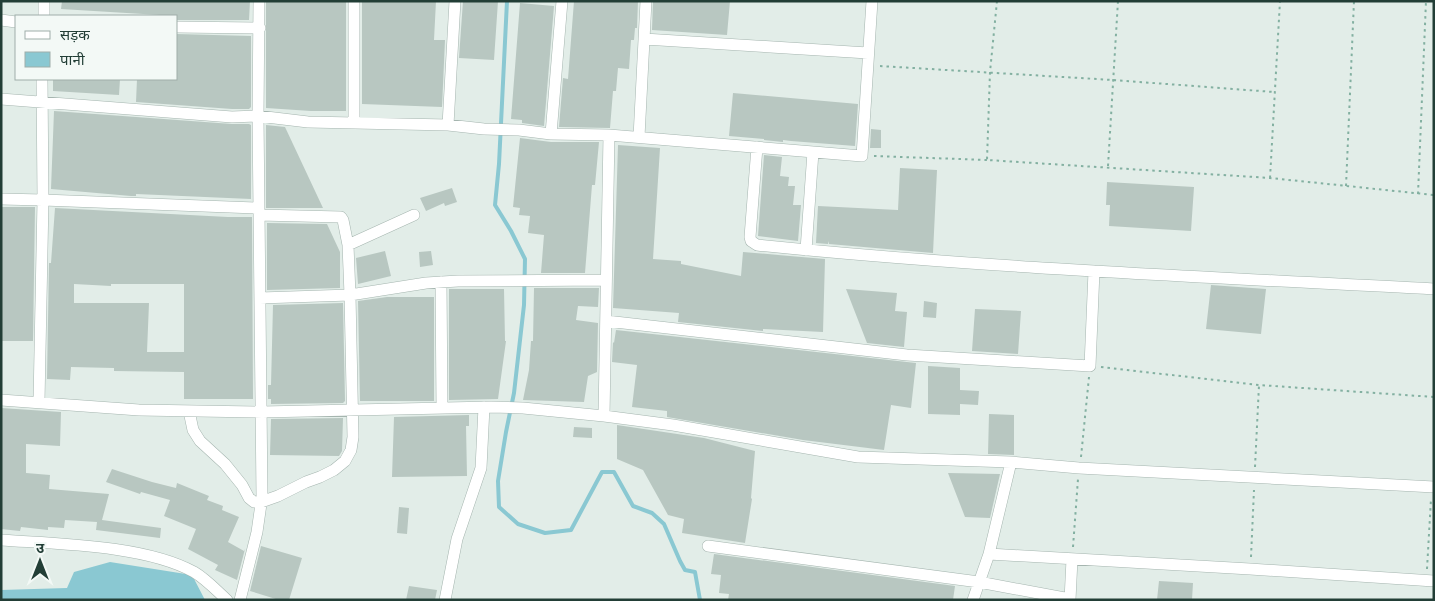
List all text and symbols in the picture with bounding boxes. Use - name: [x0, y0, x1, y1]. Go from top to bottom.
- legend: [15, 15, 178, 80]
- text: सड़क: [60, 25, 90, 43]
- text: पानी: [60, 50, 86, 68]
- north arrow: [15, 536, 65, 586]
- text: उ: [36, 539, 45, 556]

